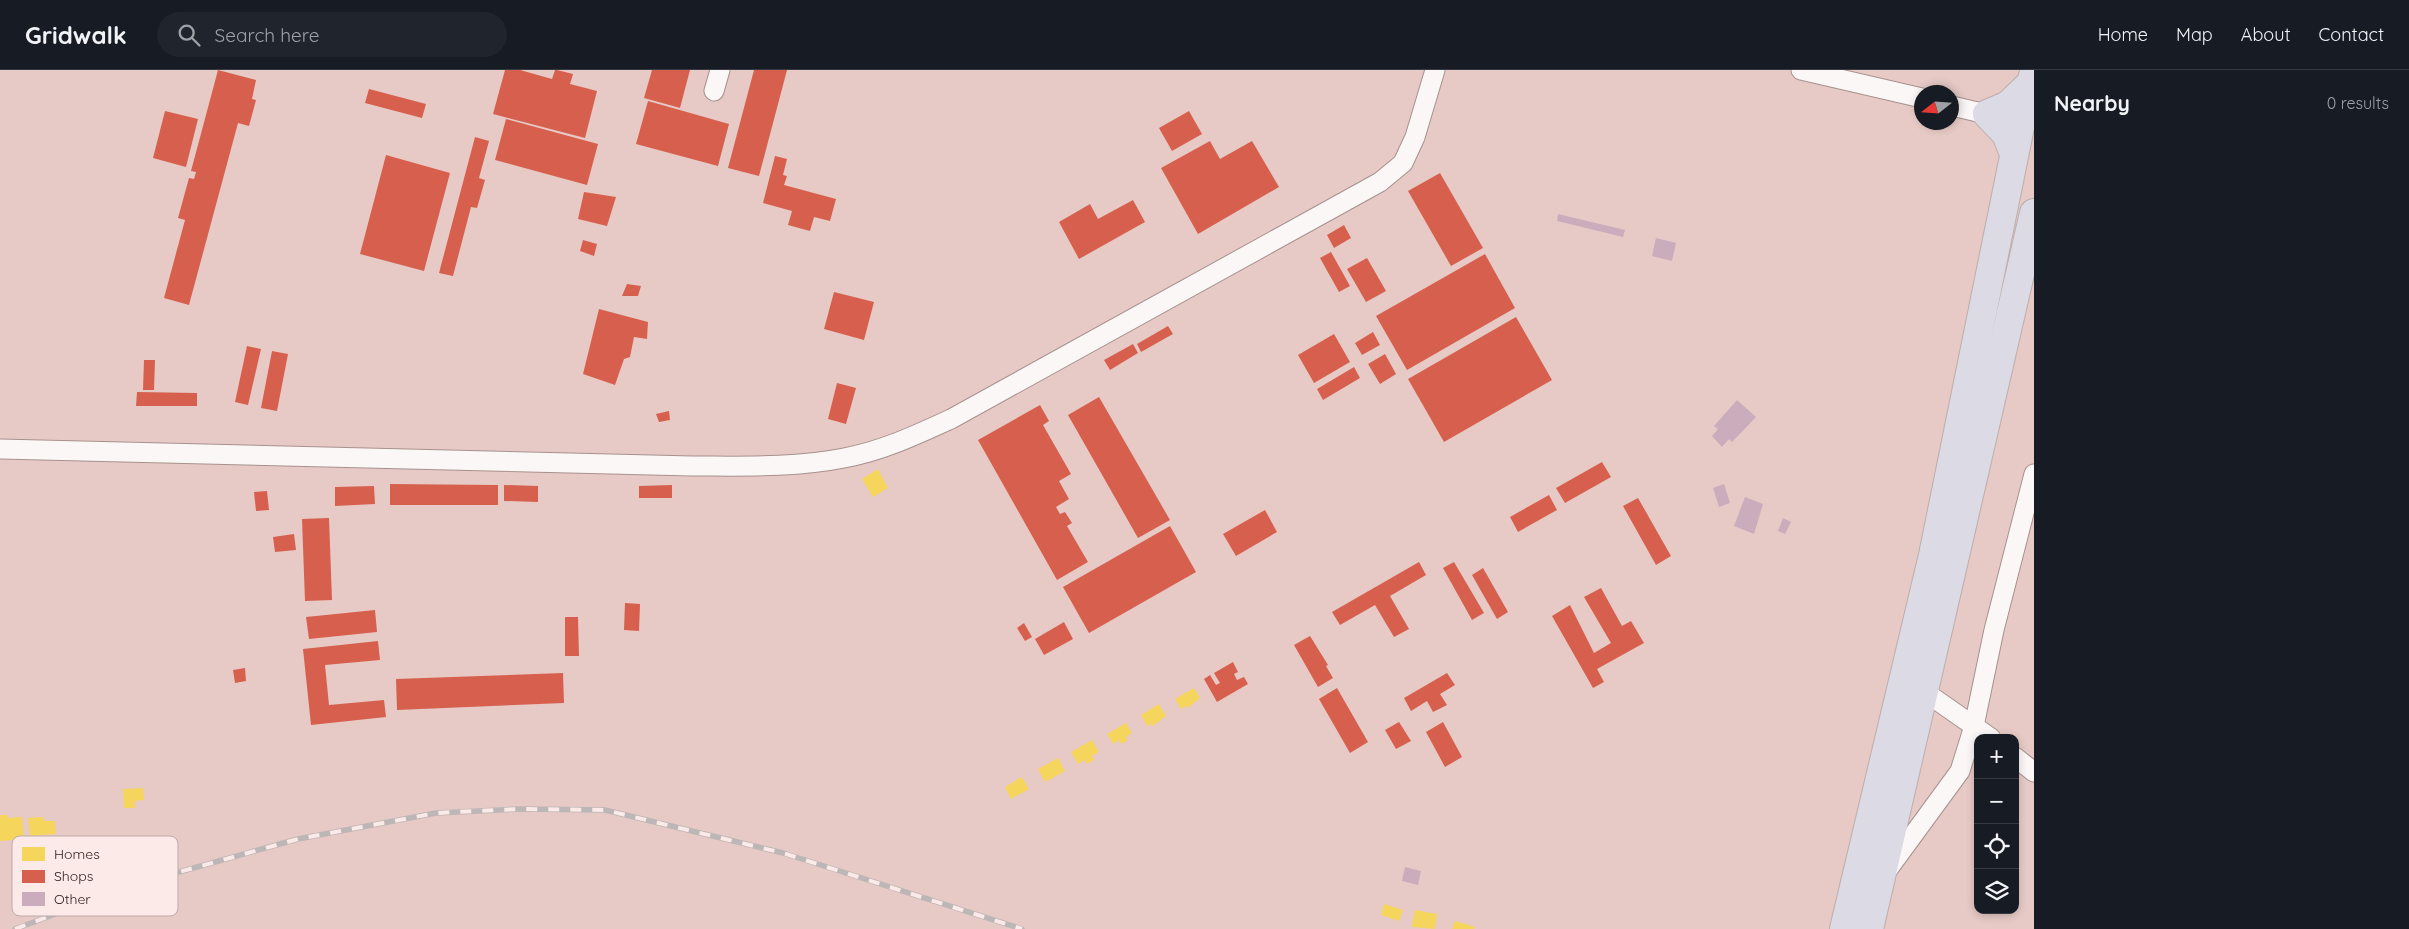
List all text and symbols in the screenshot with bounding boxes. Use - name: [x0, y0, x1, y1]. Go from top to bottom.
- search box: [157, 12, 507, 57]
- text: Gridwalk: [25, 20, 127, 50]
- icon: search: [175, 21, 203, 49]
- text: Search here: [215, 23, 319, 47]
- text: Home: [2098, 23, 2148, 46]
- text: Map: [2176, 23, 2213, 46]
- text: About: [2241, 23, 2291, 46]
- text: Contact: [2319, 23, 2384, 46]
- north arrow: [1914, 85, 1959, 130]
- text: Nearby: [2054, 90, 2130, 116]
- text: 0 results: [2327, 93, 2389, 113]
- map controls: [1974, 734, 2019, 914]
- button: +: [1974, 734, 2019, 779]
- button: −: [1974, 779, 2019, 824]
- button: locate: [1974, 824, 2019, 869]
- legend: [12, 836, 178, 916]
- text: Homes: [54, 845, 100, 863]
- text: Shops: [54, 867, 93, 885]
- button: layers: [1974, 869, 2019, 914]
- text: Other: [54, 890, 91, 908]

